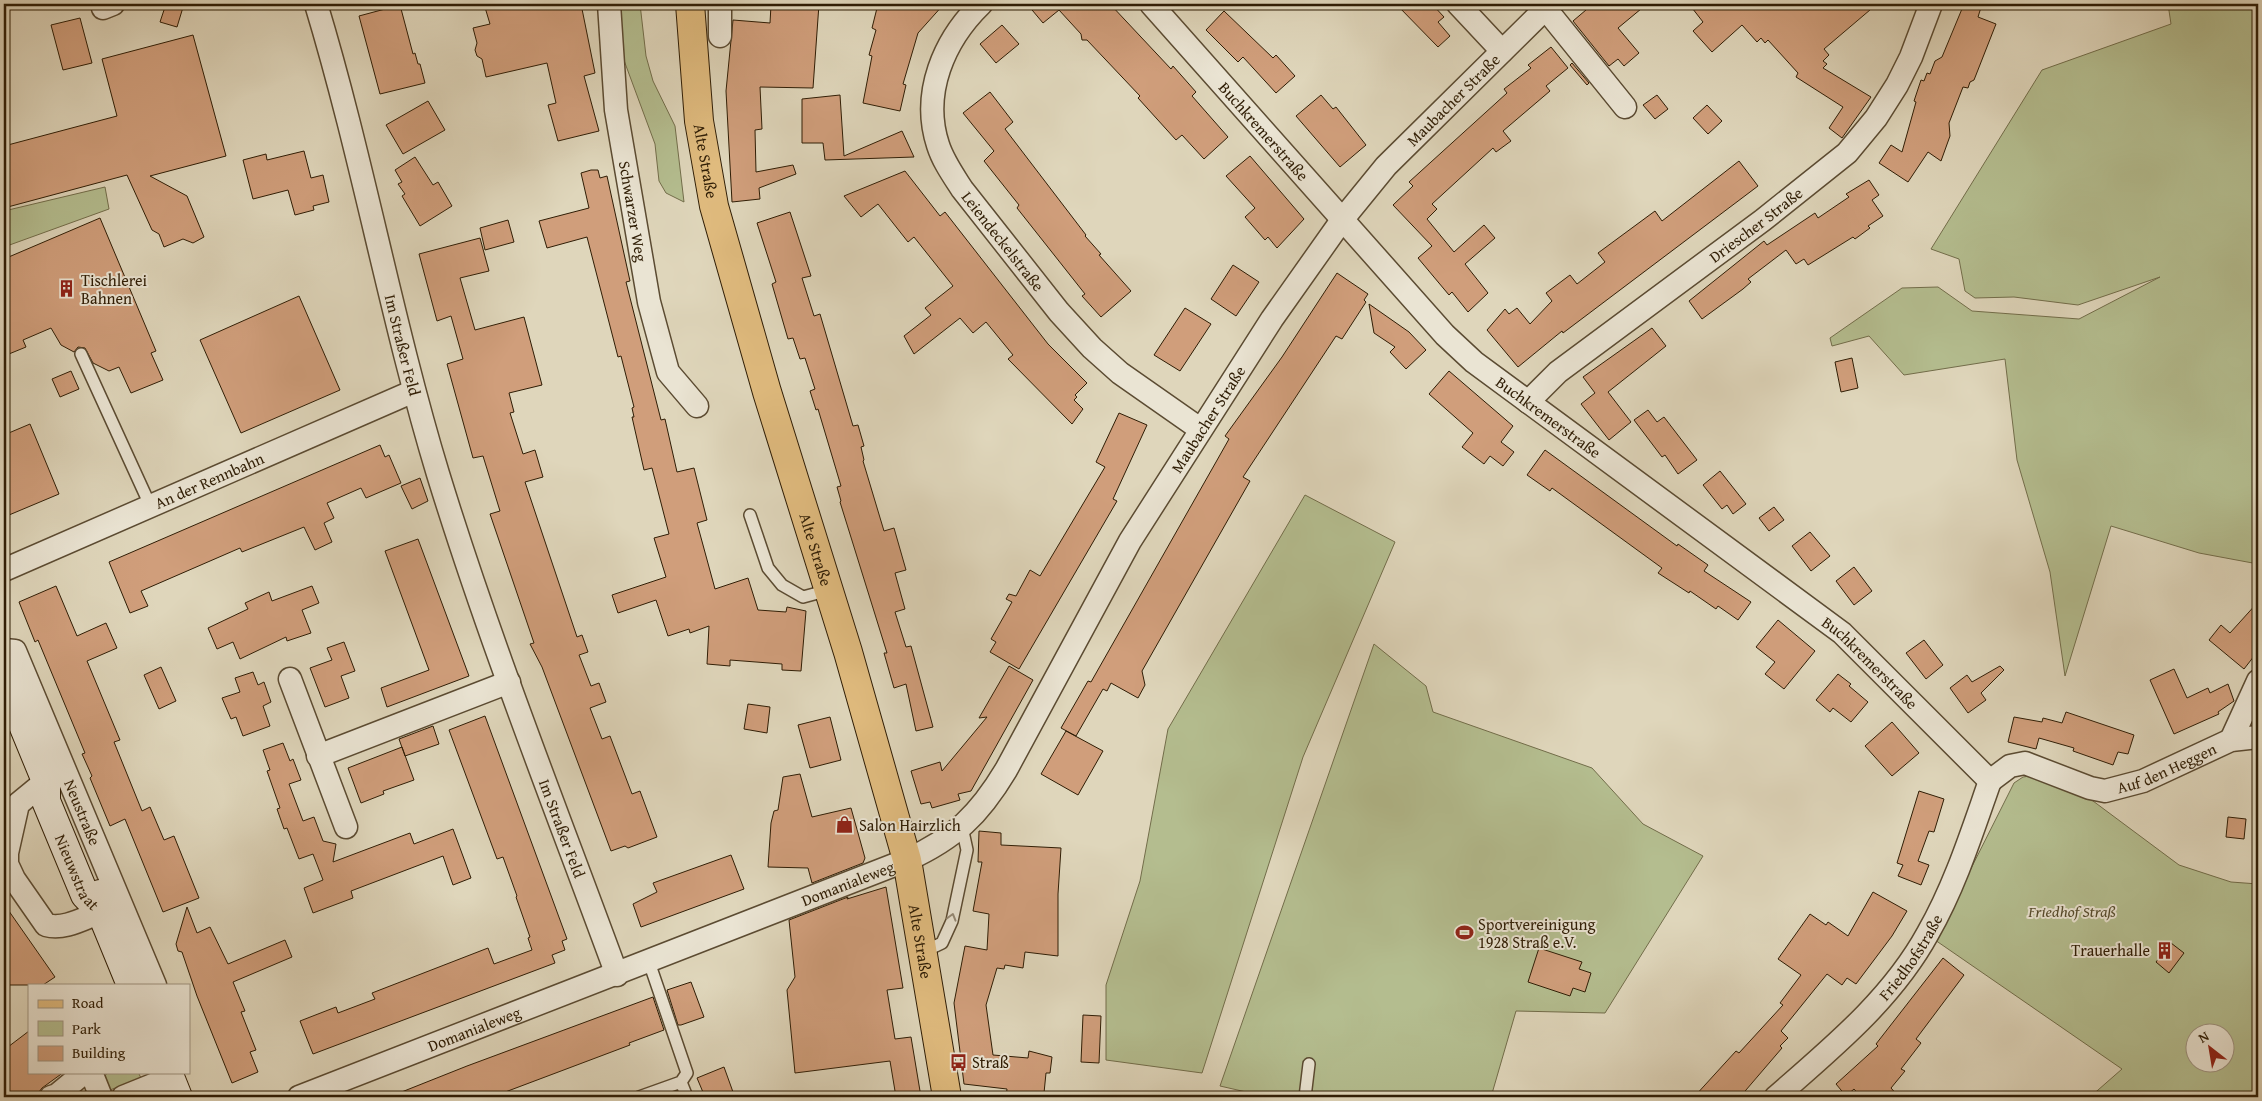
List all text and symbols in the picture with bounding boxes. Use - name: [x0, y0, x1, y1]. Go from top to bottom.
- street label: Maubacher Straße: [1401, 48, 1505, 152]
- street label: Buchkremerstraße: [1213, 76, 1315, 186]
- street label: Alte Straße: [688, 122, 724, 200]
- street label: Schwarzer Weg: [613, 159, 654, 264]
- street label: Driescher Straße: [1704, 181, 1808, 268]
- street label: Leiendeckelstraße: [956, 186, 1050, 296]
- place label: Tischlerei Bahnen: [81, 268, 148, 310]
- building icon: Tischlerei Bahnen: [57, 279, 77, 299]
- street label: Im Straßer Feld: [379, 292, 427, 399]
- street label: Maubacher Straße: [1165, 361, 1251, 477]
- street label: Buchkremerstraße: [1491, 370, 1606, 464]
- street label: An der Rennbahn: [151, 446, 268, 515]
- street label: Alte Straße: [793, 510, 839, 589]
- street label: Buchkremerstraße: [1817, 610, 1924, 715]
- street label: Auf den Heggen: [2114, 737, 2220, 799]
- street label: Im Straßer Feld: [533, 775, 592, 882]
- street label: Neustraße: [58, 776, 107, 849]
- place label: Salon Hairzlich: [859, 813, 961, 837]
- shop icon: Salon Hairzlich: [835, 815, 855, 835]
- street label: Nieuwstraat: [49, 830, 105, 916]
- street label: Domanialeweg: [798, 854, 898, 912]
- park label: Friedhof Straß: [2027, 899, 2116, 923]
- street label: Alte Straße: [903, 902, 939, 980]
- street label: Friedhofstraße: [1873, 910, 1948, 1006]
- place label: Sportvereinigung 1928 Straß e.V.: [1478, 912, 1595, 954]
- one-way arrow: [947, 914, 957, 922]
- sports icon: Sportvereinigung 1928 Straß e.V.: [1454, 923, 1474, 943]
- place label: Trauerhalle: [2071, 938, 2150, 962]
- building icon: Trauerhalle: [2154, 940, 2174, 960]
- legend: [28, 984, 190, 1074]
- text: Road: [72, 992, 103, 1013]
- street label: Domanialeweg: [424, 1000, 524, 1058]
- text: Park: [72, 1018, 101, 1039]
- north arrow: [2184, 1024, 2234, 1074]
- text: N: [2194, 1026, 2213, 1048]
- text: Building: [72, 1042, 126, 1063]
- place label: Straß: [972, 1050, 1009, 1074]
- bus stop icon: Straß: [948, 1052, 968, 1072]

